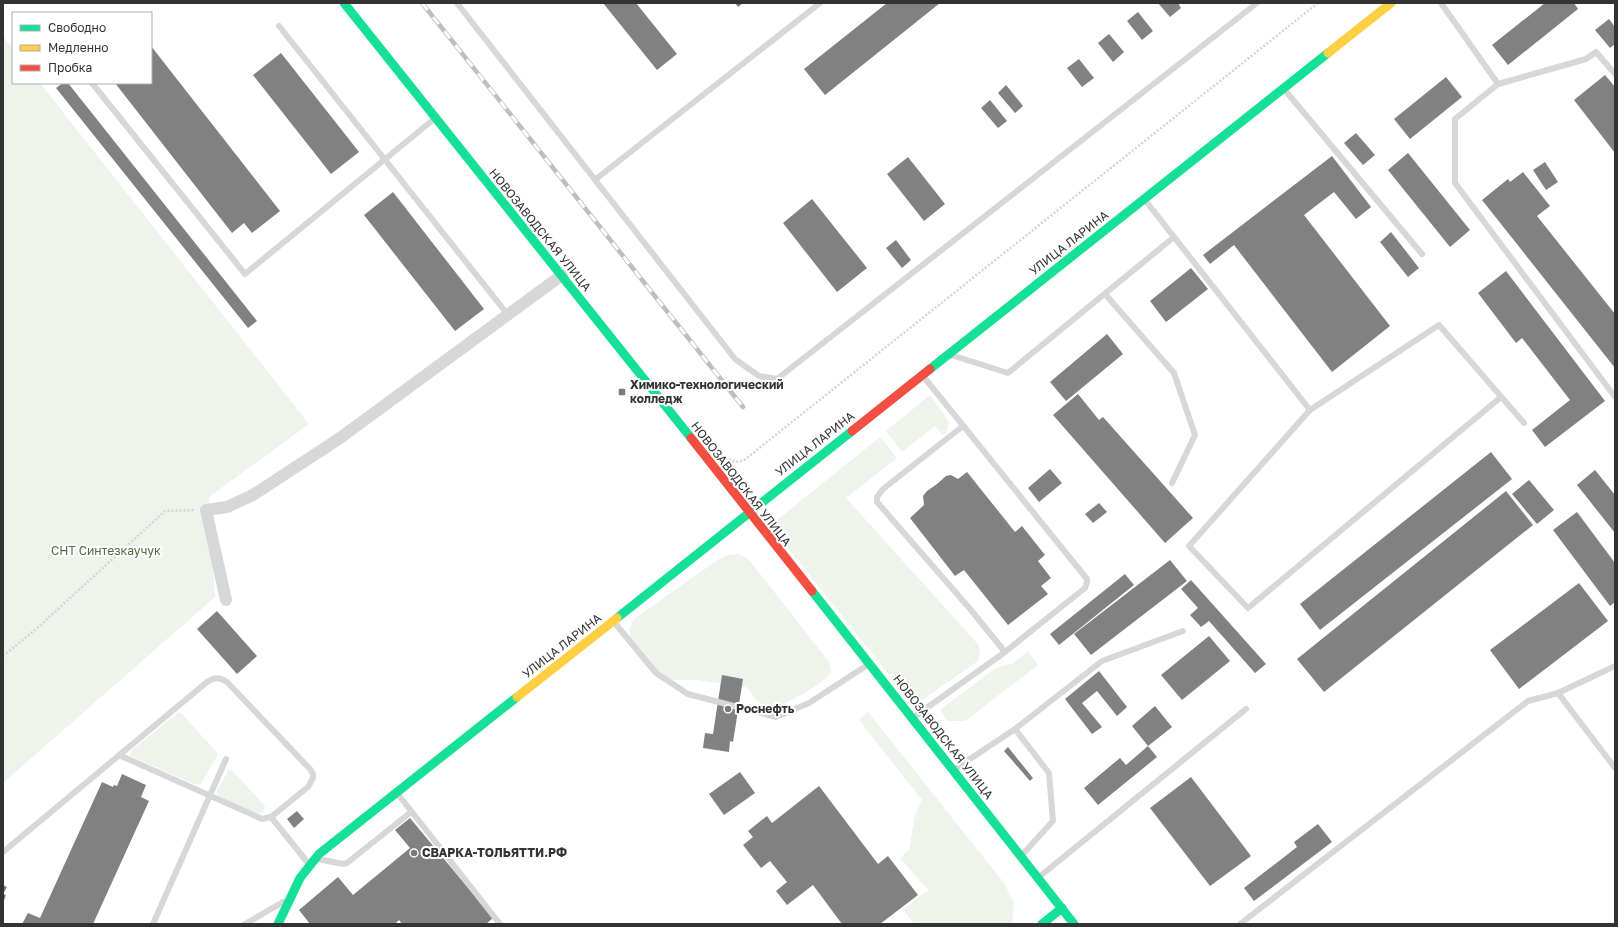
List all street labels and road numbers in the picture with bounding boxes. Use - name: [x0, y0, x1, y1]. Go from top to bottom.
- street label: НОВОЗАВОДСКАЯ УЛИЦА: [486, 165, 595, 294]
- street label: УЛИЦА ЛАРИНА: [1026, 207, 1111, 278]
- street label: УЛИЦА ЛАРИНА: [772, 408, 857, 479]
- street label: НОВОЗАВОДСКАЯ УЛИЦА: [688, 418, 795, 549]
- street label: УЛИЦА ЛАРИНА: [519, 610, 604, 681]
- street label: НОВОЗАВОДСКАЯ УЛИЦА: [890, 671, 997, 802]

